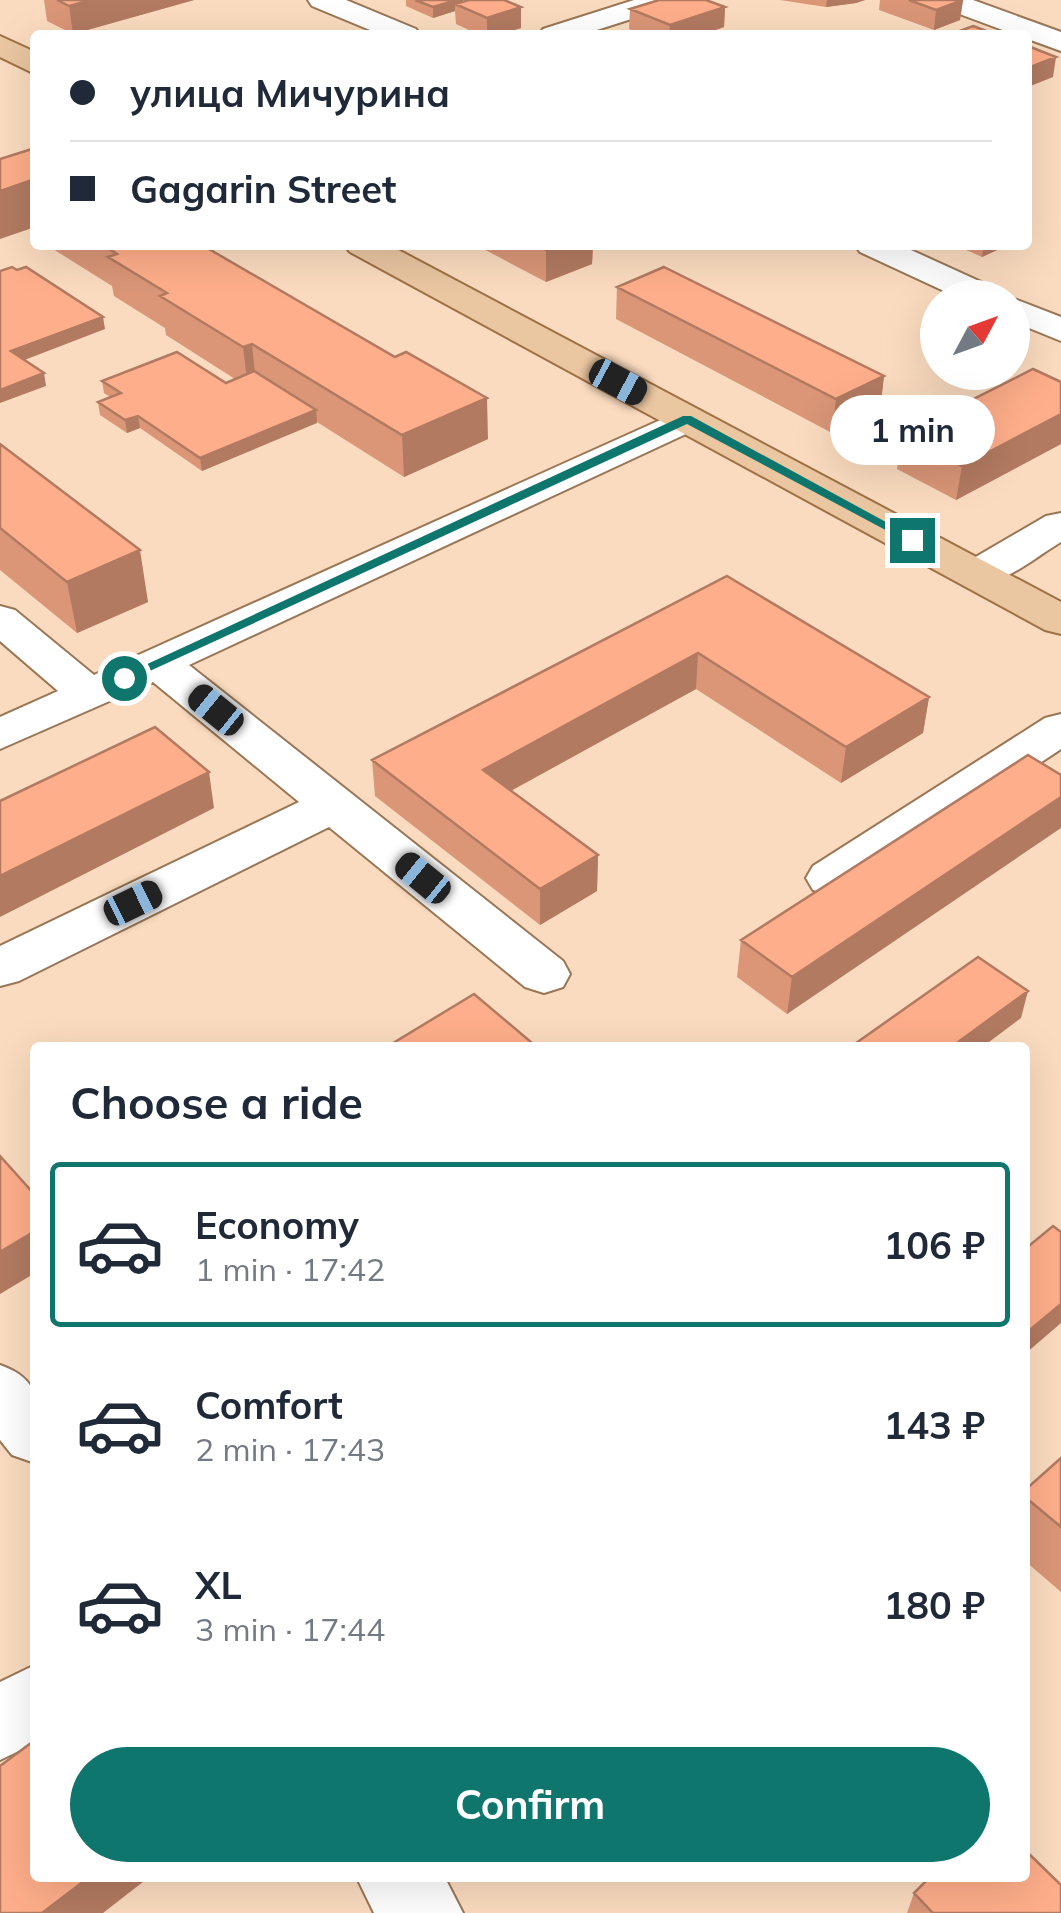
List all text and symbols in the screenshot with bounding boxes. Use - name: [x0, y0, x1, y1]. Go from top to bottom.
- text: улица Мичурина: [130, 69, 450, 117]
- text: Gagarin Street: [130, 165, 396, 213]
- north arrow: [920, 280, 1030, 390]
- map controls: [920, 280, 1030, 390]
- car: [584, 355, 652, 409]
- callout: 1 min: [830, 395, 994, 465]
- text: 1 min: [870, 410, 955, 450]
- route end: [890, 518, 935, 563]
- route start: [102, 656, 147, 701]
- car: [183, 679, 249, 741]
- car: [390, 847, 456, 909]
- car: [99, 876, 167, 930]
- text: Choose a ride: [70, 1074, 363, 1130]
- icon: car: [75, 1200, 165, 1290]
- text: Economy: [195, 1201, 359, 1249]
- text: 106 ₽: [883, 1221, 985, 1269]
- text: 1 min · 17:42: [195, 1249, 385, 1289]
- icon: car: [75, 1380, 165, 1470]
- text: Comfort: [195, 1381, 343, 1429]
- text: 143 ₽: [883, 1401, 985, 1449]
- text: 2 min · 17:43: [195, 1429, 385, 1469]
- icon: car: [75, 1560, 165, 1650]
- text: XL: [195, 1561, 242, 1609]
- text: 180 ₽: [883, 1581, 985, 1629]
- text: 3 min · 17:44: [195, 1609, 385, 1649]
- button: Confirm: [70, 1747, 990, 1862]

